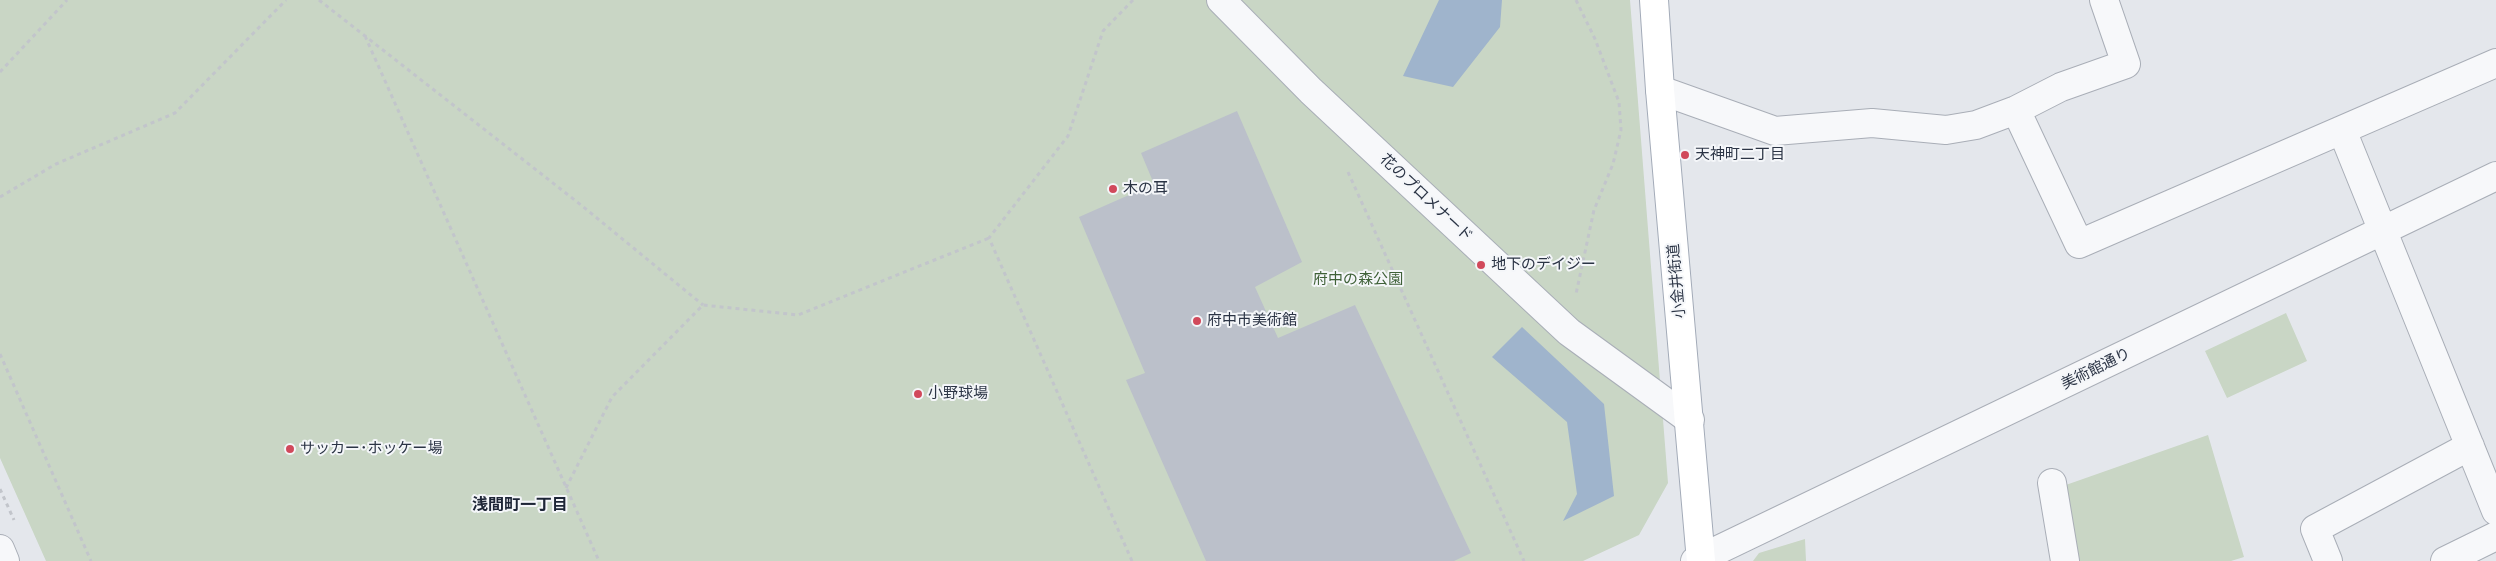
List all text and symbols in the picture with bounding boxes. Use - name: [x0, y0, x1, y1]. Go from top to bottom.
- place label: 天神町二丁目: [1695, 146, 1785, 164]
- marker: 天神町二丁目: [1679, 149, 1691, 161]
- street label: 花のプロメナード: [1376, 150, 1476, 246]
- place label: 木の耳: [1123, 180, 1168, 198]
- marker: 木の耳: [1107, 183, 1119, 195]
- street label: 小金井街道: [1665, 243, 1689, 319]
- place label: 地下のデイジー: [1491, 256, 1596, 274]
- marker: 地下のデイジー: [1475, 259, 1487, 271]
- park label: 府中の森公園: [1313, 271, 1403, 289]
- place label: 府中市美術館: [1207, 312, 1297, 330]
- marker: 府中市美術館: [1191, 315, 1203, 327]
- street label: 美術館通り: [2058, 344, 2134, 394]
- place label: 小野球場: [928, 385, 988, 403]
- marker: 小野球場: [912, 388, 924, 400]
- place label: サッカー･ホッケー場: [300, 440, 442, 458]
- marker: サッカー･ホッケー場: [284, 443, 296, 455]
- district label: 浅間町一丁目: [472, 495, 568, 515]

